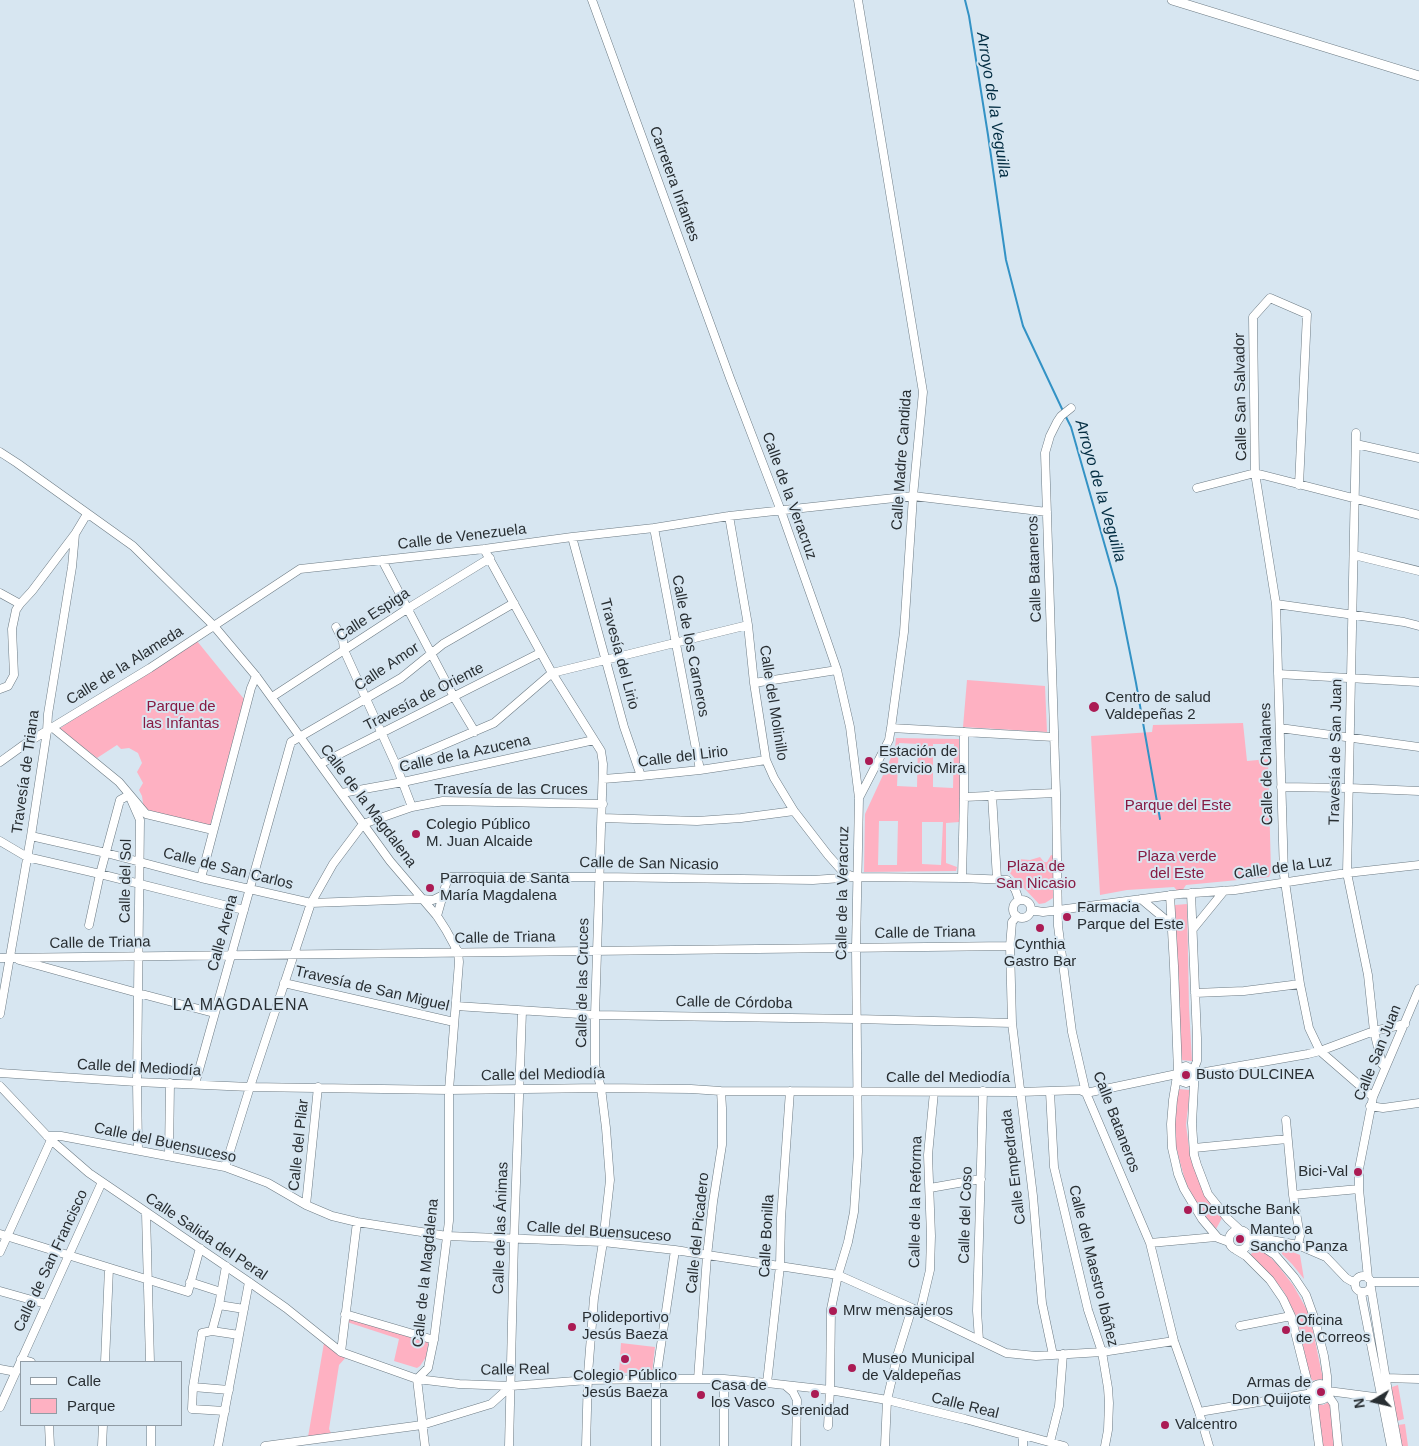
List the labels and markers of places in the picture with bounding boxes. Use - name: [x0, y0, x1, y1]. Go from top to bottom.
- place label: Centro de salud Valdepeñas 2: [1105, 689, 1211, 724]
- marker: Centro de salud Valdepeñas 2: [1087, 700, 1101, 714]
- place label: Estación de Servicio Mira: [879, 743, 966, 778]
- marker: Estación de Servicio Mira: [863, 755, 875, 767]
- place label: Colegio Público M. Juan Alcaide: [426, 816, 533, 851]
- marker: Colegio Público M. Juan Alcaide: [410, 828, 422, 840]
- place label: Parroquia de Santa María Magdalena: [440, 870, 569, 905]
- marker: Parroquia de Santa María Magdalena: [424, 882, 436, 894]
- place label: Farmacia Parque del Este: [1077, 899, 1184, 934]
- marker: Farmacia Parque del Este: [1061, 911, 1073, 923]
- marker: Cynthia Gastro Bar: [1034, 922, 1046, 934]
- place label: Cynthia Gastro Bar: [1004, 936, 1076, 971]
- place label: Busto DULCINEA: [1196, 1066, 1314, 1084]
- marker: Busto DULCINEA: [1180, 1069, 1192, 1081]
- place label: Bici-Val: [1298, 1163, 1348, 1181]
- marker: Bici-Val: [1352, 1166, 1364, 1178]
- place label: Deutsche Bank: [1198, 1201, 1300, 1219]
- marker: Deutsche Bank: [1182, 1204, 1194, 1216]
- place label: Manteo a Sancho Panza: [1250, 1221, 1348, 1256]
- marker: Manteo a Sancho Panza: [1234, 1233, 1246, 1245]
- place label: Mrw mensajeros: [843, 1302, 953, 1320]
- marker: Mrw mensajeros: [827, 1305, 839, 1317]
- place label: Polideportivo Jesús Baeza: [582, 1309, 669, 1344]
- place label: Oficina de Correos: [1296, 1312, 1370, 1347]
- marker: Polideportivo Jesús Baeza: [566, 1321, 578, 1333]
- marker: Oficina de Correos: [1280, 1324, 1292, 1336]
- place label: Museo Municipal de Valdepeñas: [862, 1350, 975, 1385]
- marker: Colegio Público Jesús Baeza: [619, 1353, 631, 1365]
- marker: Museo Municipal de Valdepeñas: [846, 1362, 858, 1374]
- place label: Colegio Público Jesús Baeza: [573, 1367, 677, 1402]
- place label: Armas de Don Quijote: [1232, 1374, 1311, 1409]
- place label: Casa de los Vasco: [711, 1377, 775, 1412]
- marker: Armas de Don Quijote: [1315, 1386, 1327, 1398]
- marker: Serenidad: [809, 1388, 821, 1400]
- marker: Casa de los Vasco: [695, 1389, 707, 1401]
- place label: Serenidad: [781, 1402, 849, 1420]
- place label: Valcentro: [1175, 1416, 1237, 1434]
- marker: Valcentro: [1159, 1419, 1171, 1431]

